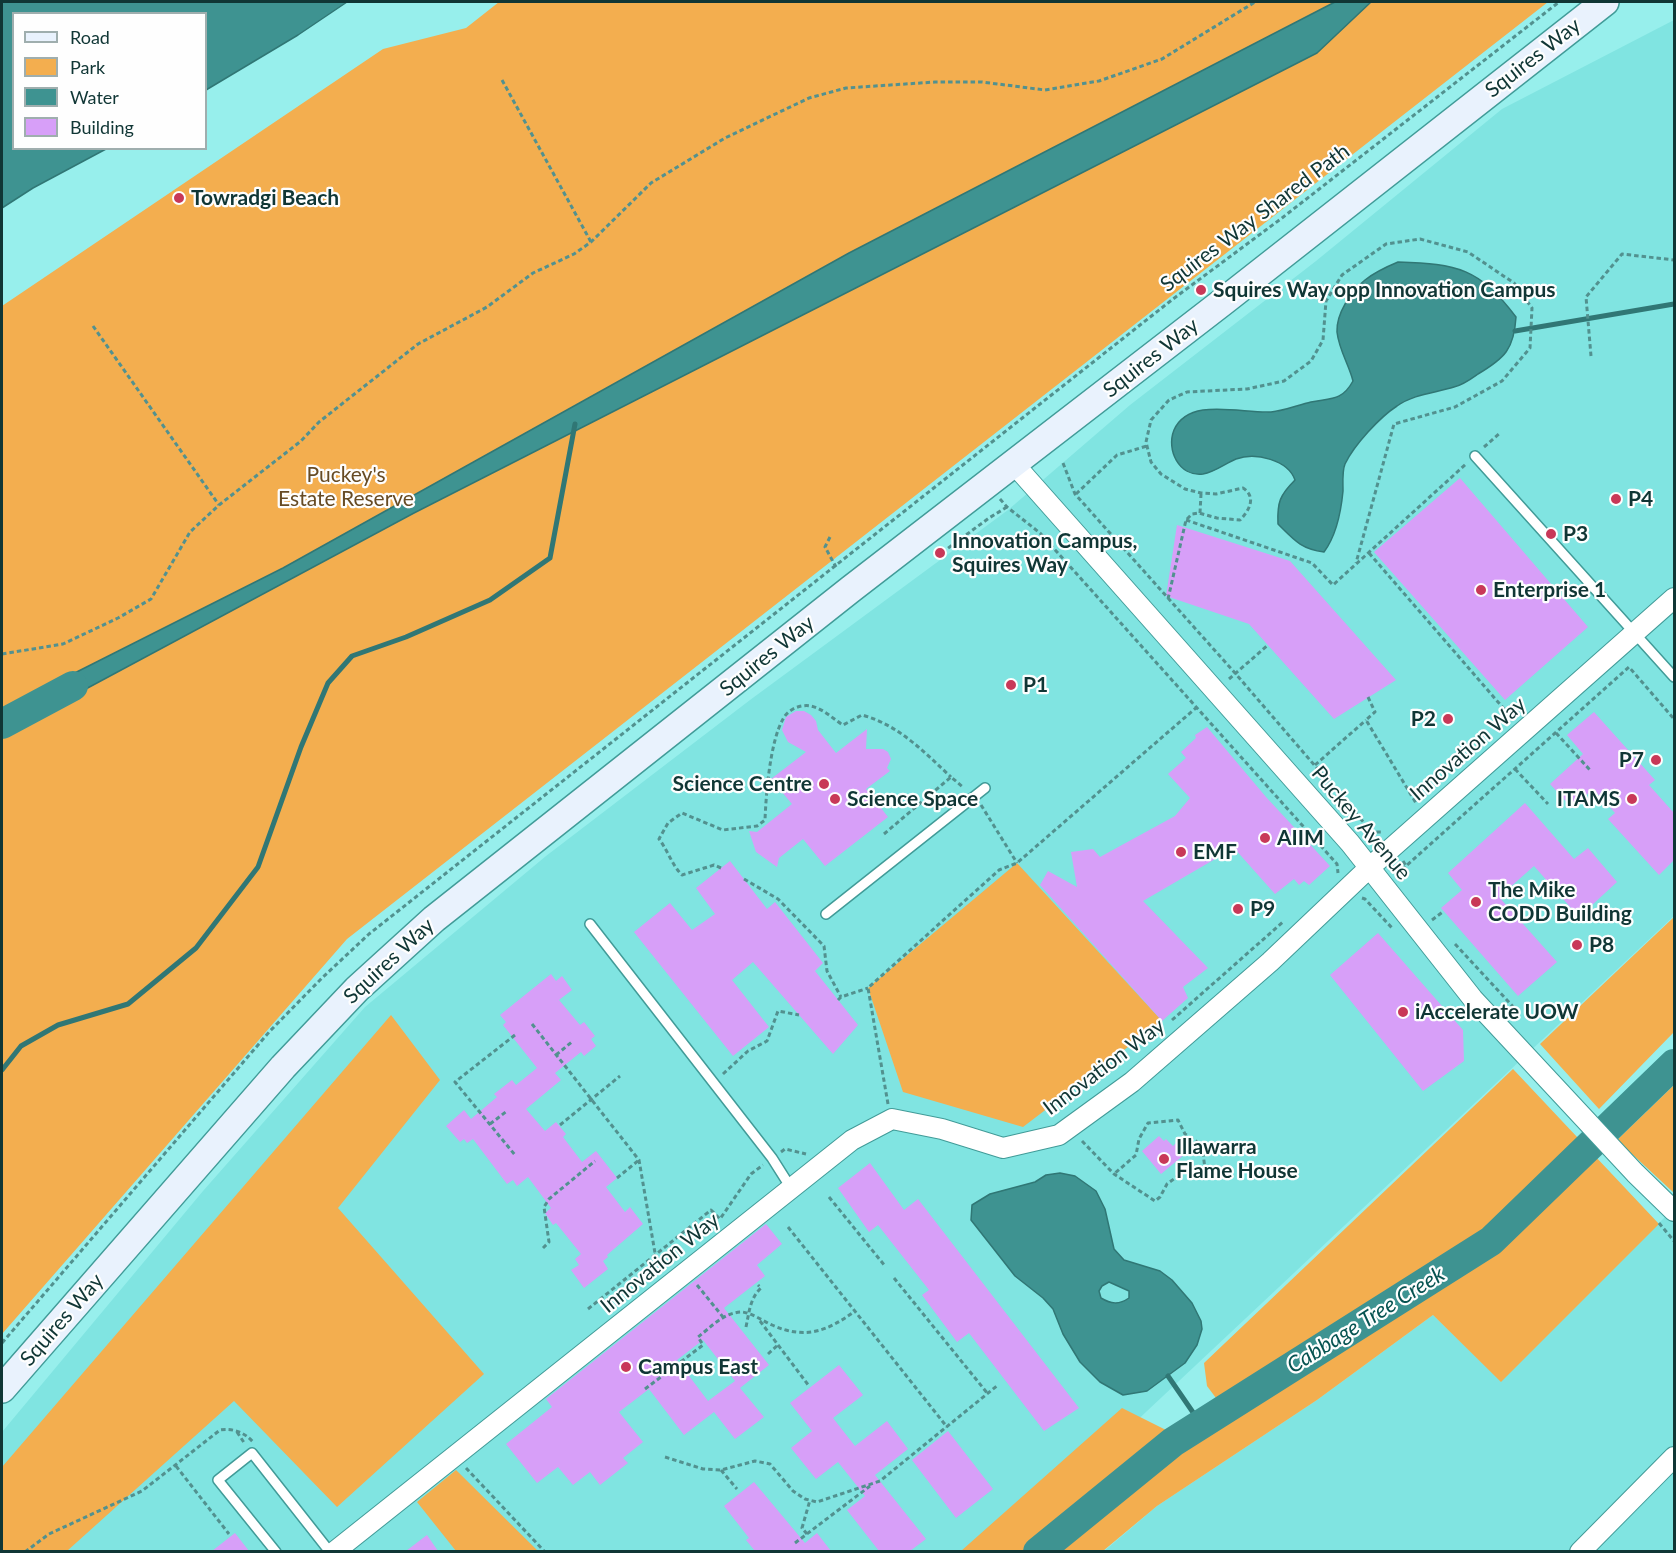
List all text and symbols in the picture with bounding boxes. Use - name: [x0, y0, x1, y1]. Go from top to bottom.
- legend: [12, 12, 207, 150]
- street label: Squires Way: [1480, 13, 1586, 103]
- text: Road: [70, 26, 110, 48]
- text: Park: [70, 56, 105, 78]
- text: Water: [70, 86, 119, 108]
- text: Building: [70, 116, 134, 138]
- street label: Squires Way Shared Path: [1156, 139, 1354, 297]
- place label: Towradgi Beach: [191, 185, 339, 211]
- marker: Towradgi Beach: [172, 191, 186, 205]
- place label: Squires Way opp Innovation Campus: [1213, 277, 1555, 303]
- marker: Squires Way opp Innovation Campus: [1194, 283, 1208, 297]
- street label: Squires Way: [1098, 313, 1204, 403]
- park label: Puckey's Estate Reserve: [278, 462, 414, 512]
- place label: P4: [1628, 486, 1653, 512]
- marker: P4: [1609, 492, 1623, 506]
- place label: P3: [1563, 521, 1588, 547]
- marker: P3: [1544, 527, 1558, 541]
- place label: Innovation Campus, Squires Way: [952, 528, 1137, 578]
- marker: Innovation Campus, Squires Way: [933, 546, 947, 560]
- place label: Enterprise 1: [1493, 577, 1606, 603]
- marker: Enterprise 1: [1474, 583, 1488, 597]
- street label: Squires Way: [715, 610, 819, 702]
- place label: P1: [1023, 672, 1048, 698]
- marker: P1: [1004, 678, 1018, 692]
- street label: Innovation Way: [1405, 692, 1531, 806]
- place label: P2: [1411, 706, 1436, 732]
- marker: P2: [1441, 712, 1455, 726]
- place label: P7: [1619, 747, 1644, 773]
- marker: P7: [1649, 753, 1663, 767]
- street label: Puckey Avenue: [1306, 761, 1416, 885]
- place label: Science Centre: [673, 771, 812, 797]
- marker: Science Centre: [817, 777, 831, 791]
- place label: Science Space: [847, 786, 978, 812]
- place label: ITAMS: [1557, 786, 1620, 812]
- marker: Science Space: [828, 792, 842, 806]
- marker: ITAMS: [1625, 792, 1639, 806]
- place label: AIIM: [1277, 825, 1324, 851]
- marker: AIIM: [1258, 831, 1272, 845]
- place label: EMF: [1193, 839, 1237, 865]
- marker: EMF: [1174, 845, 1188, 859]
- place label: The Mike CODD Building: [1488, 877, 1632, 927]
- marker: The Mike CODD Building: [1469, 895, 1483, 909]
- place label: P9: [1250, 896, 1275, 922]
- marker: P9: [1231, 902, 1245, 916]
- street label: Squires Way: [339, 913, 439, 1009]
- place label: P8: [1589, 932, 1614, 958]
- marker: P8: [1570, 938, 1584, 952]
- place label: iAccelerate UOW: [1415, 999, 1579, 1025]
- marker: iAccelerate UOW: [1396, 1005, 1410, 1019]
- street label: Innovation Way: [1038, 1013, 1170, 1121]
- place label: Illawarra Flame House: [1176, 1134, 1298, 1184]
- marker: Illawarra Flame House: [1157, 1152, 1171, 1166]
- street label: Innovation Way: [596, 1208, 724, 1318]
- water label: Cabbage Tree Creek: [1282, 1261, 1450, 1379]
- street label: Squires Way: [15, 1269, 109, 1371]
- place label: Campus East: [638, 1354, 758, 1380]
- marker: Campus East: [619, 1360, 633, 1374]

